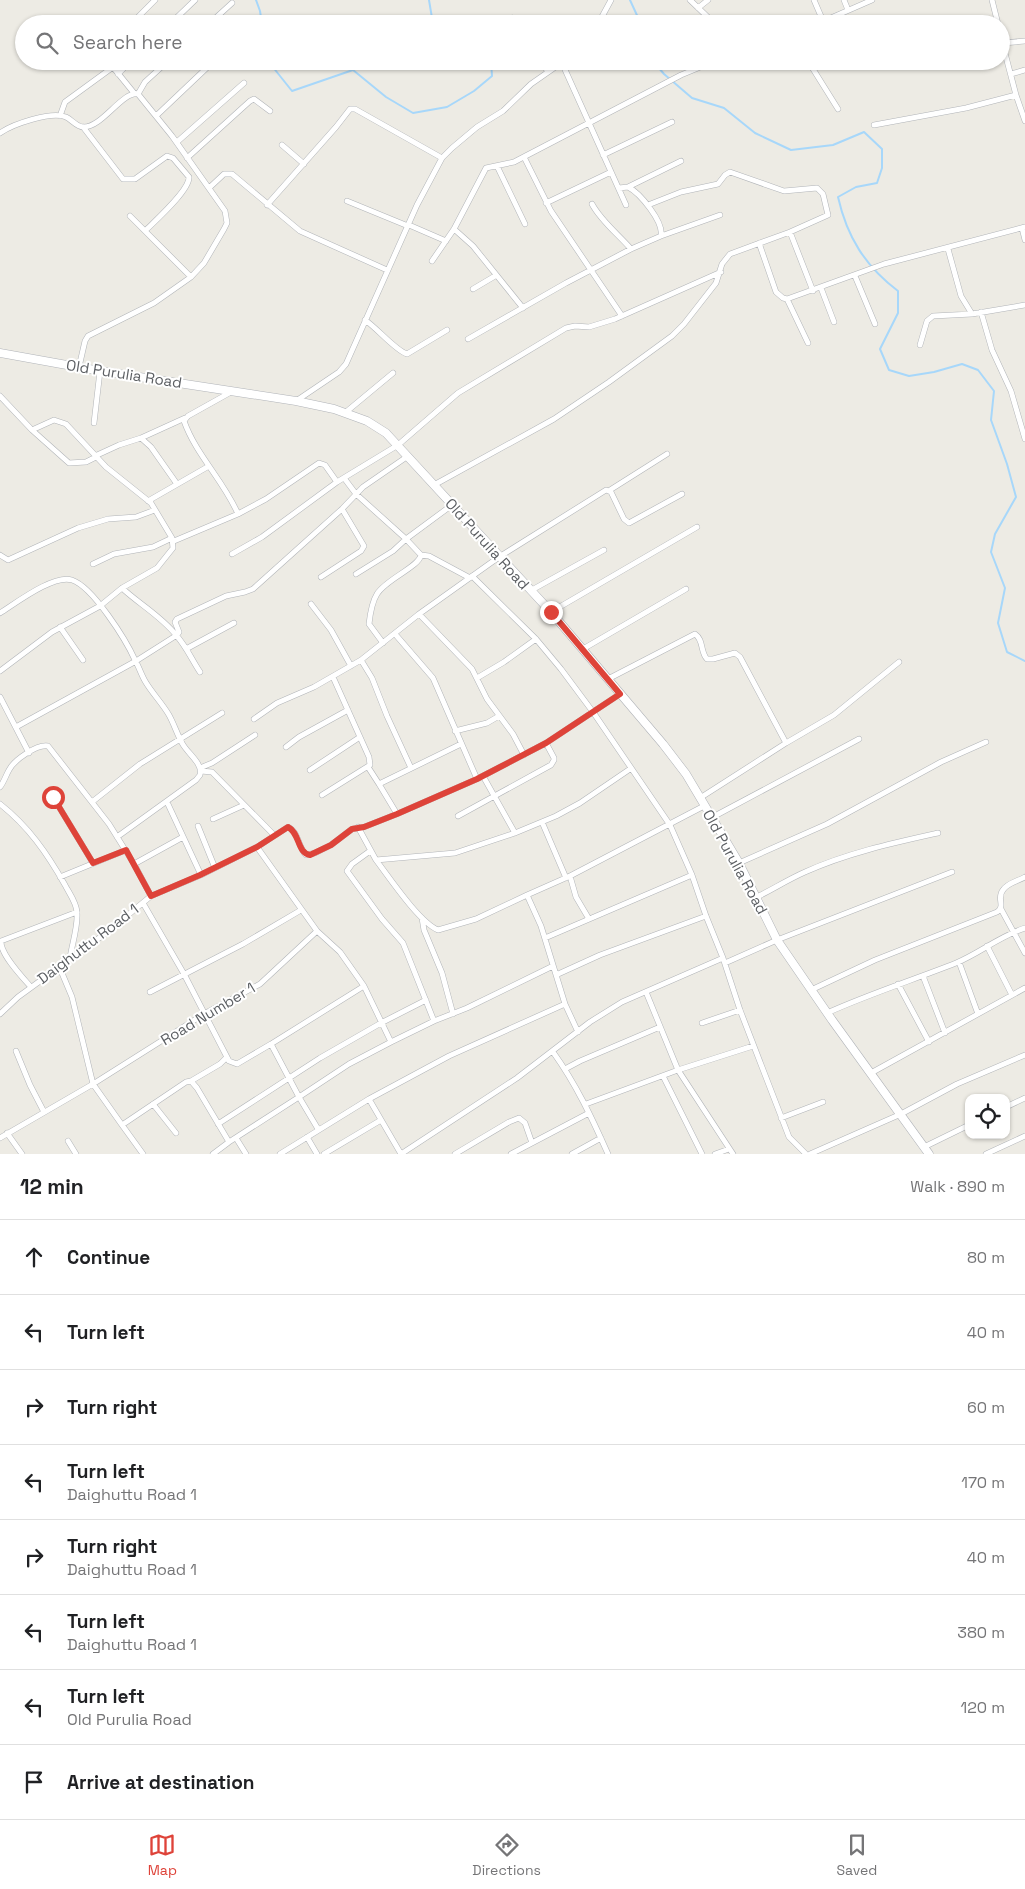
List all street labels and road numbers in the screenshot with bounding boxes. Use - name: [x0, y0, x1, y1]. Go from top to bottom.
- street label: Old Purulia Road: [65, 355, 183, 392]
- street label: Old Purulia Road: [441, 494, 534, 593]
- street label: Old Purulia Road: [699, 806, 772, 917]
- street label: Daighuttu Road 1: [33, 899, 142, 988]
- street label: Road Number 1: [157, 978, 259, 1049]

